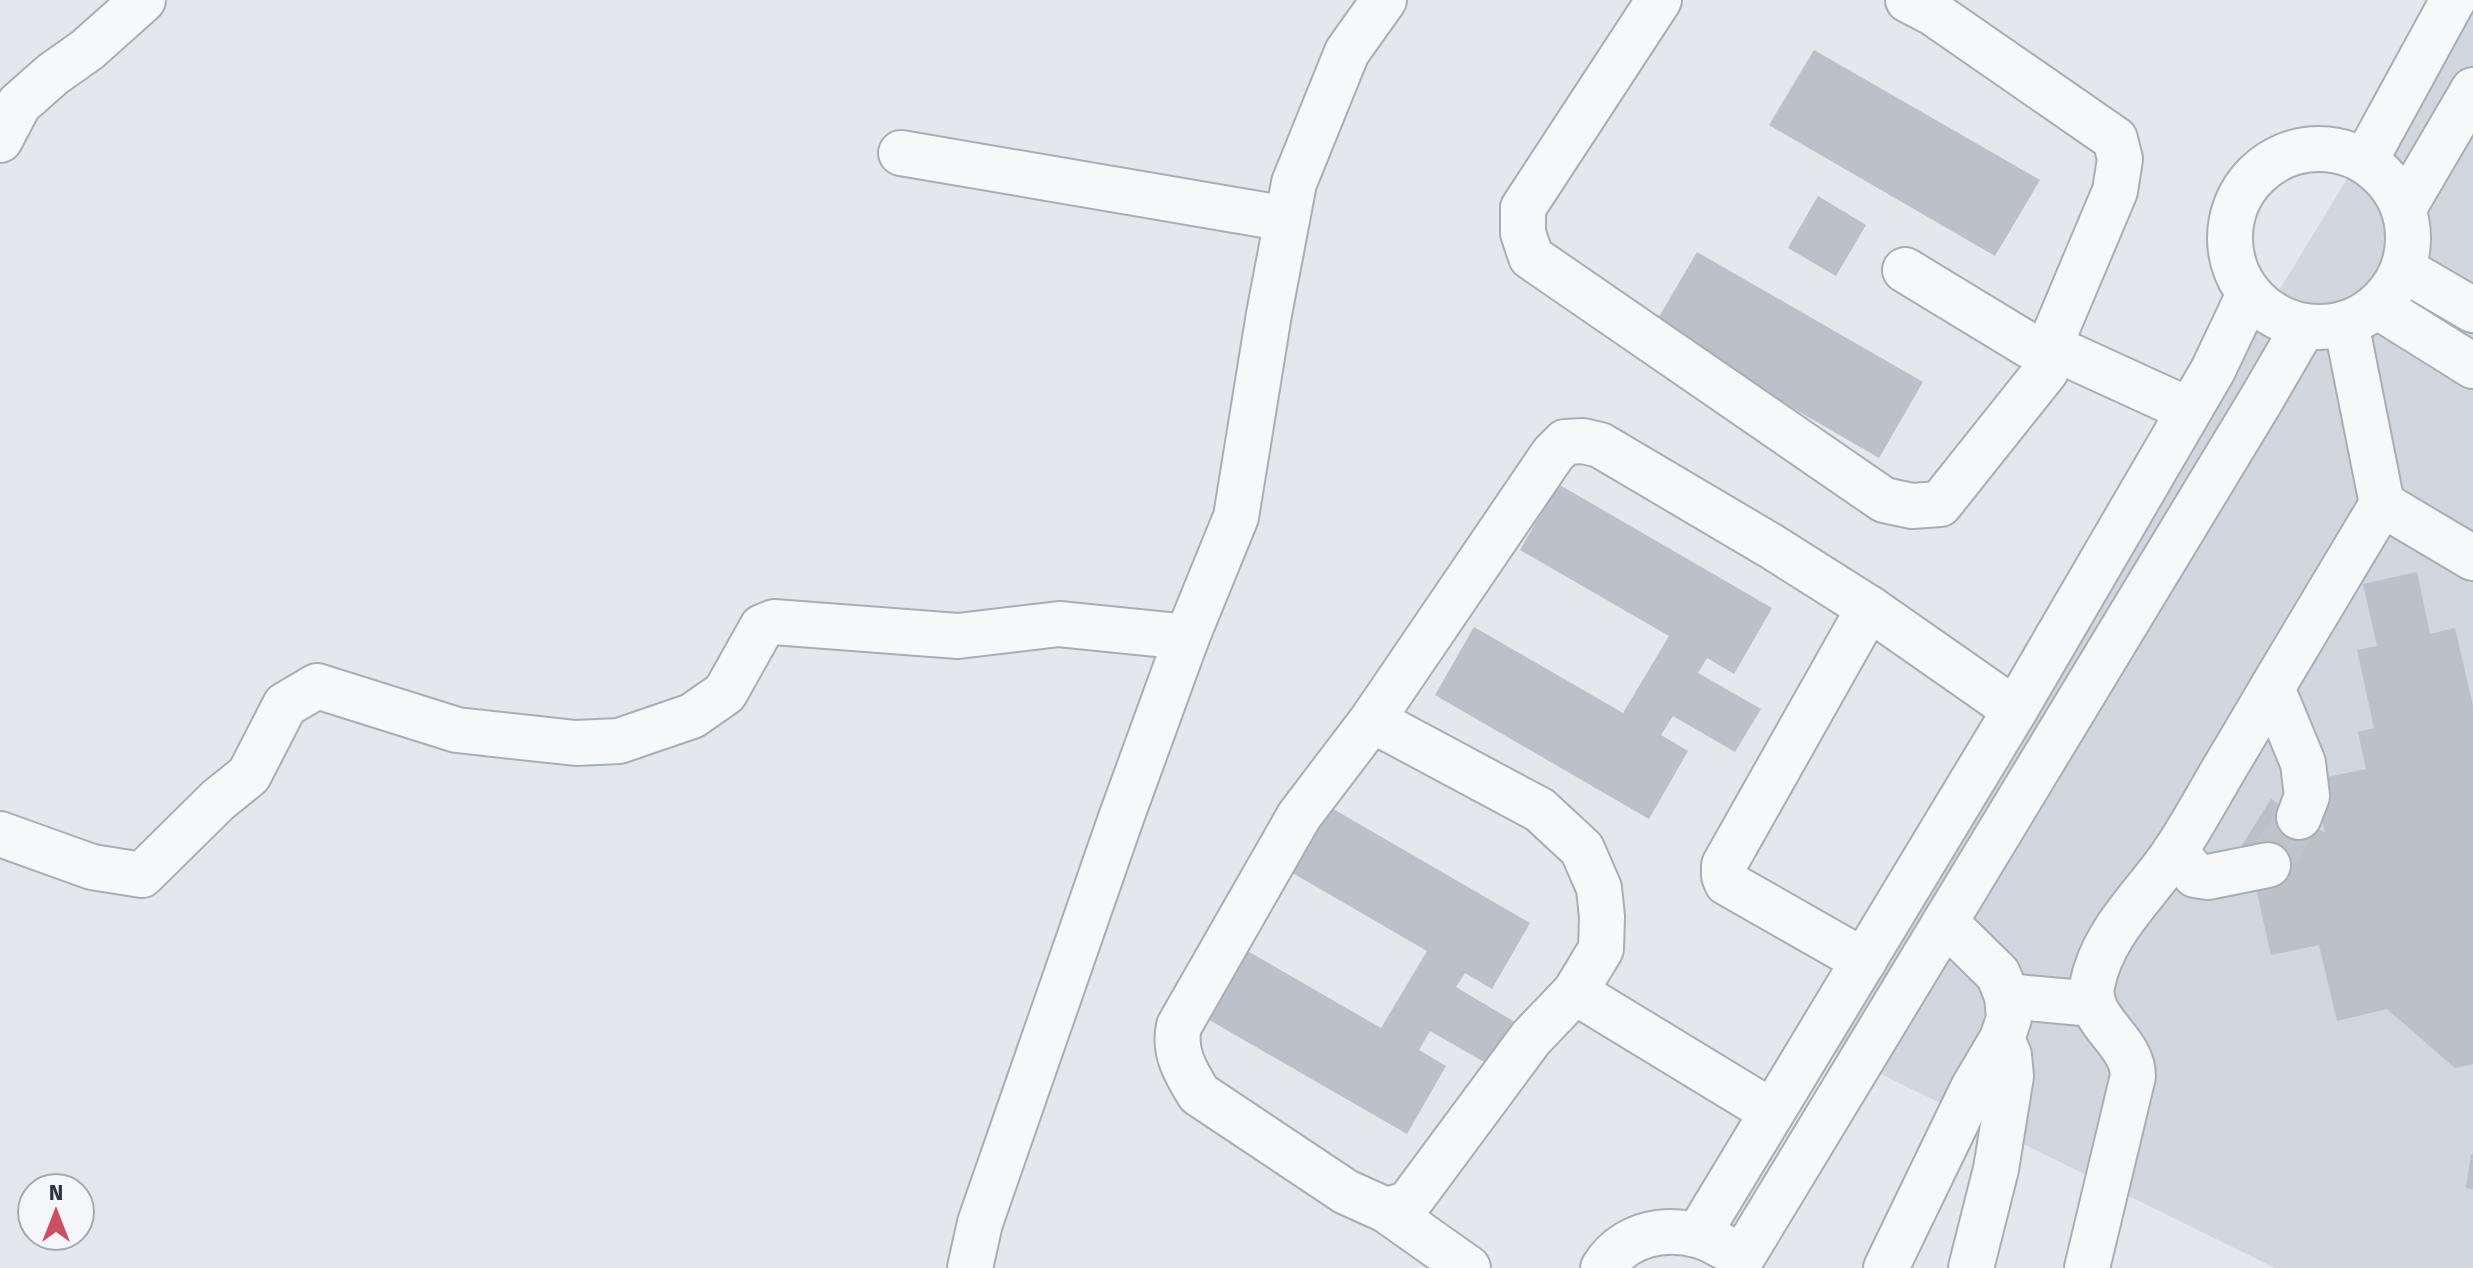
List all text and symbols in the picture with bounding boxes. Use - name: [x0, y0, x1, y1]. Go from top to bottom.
- north arrow: [16, 1172, 96, 1252]
- text: N: [49, 1179, 63, 1206]

